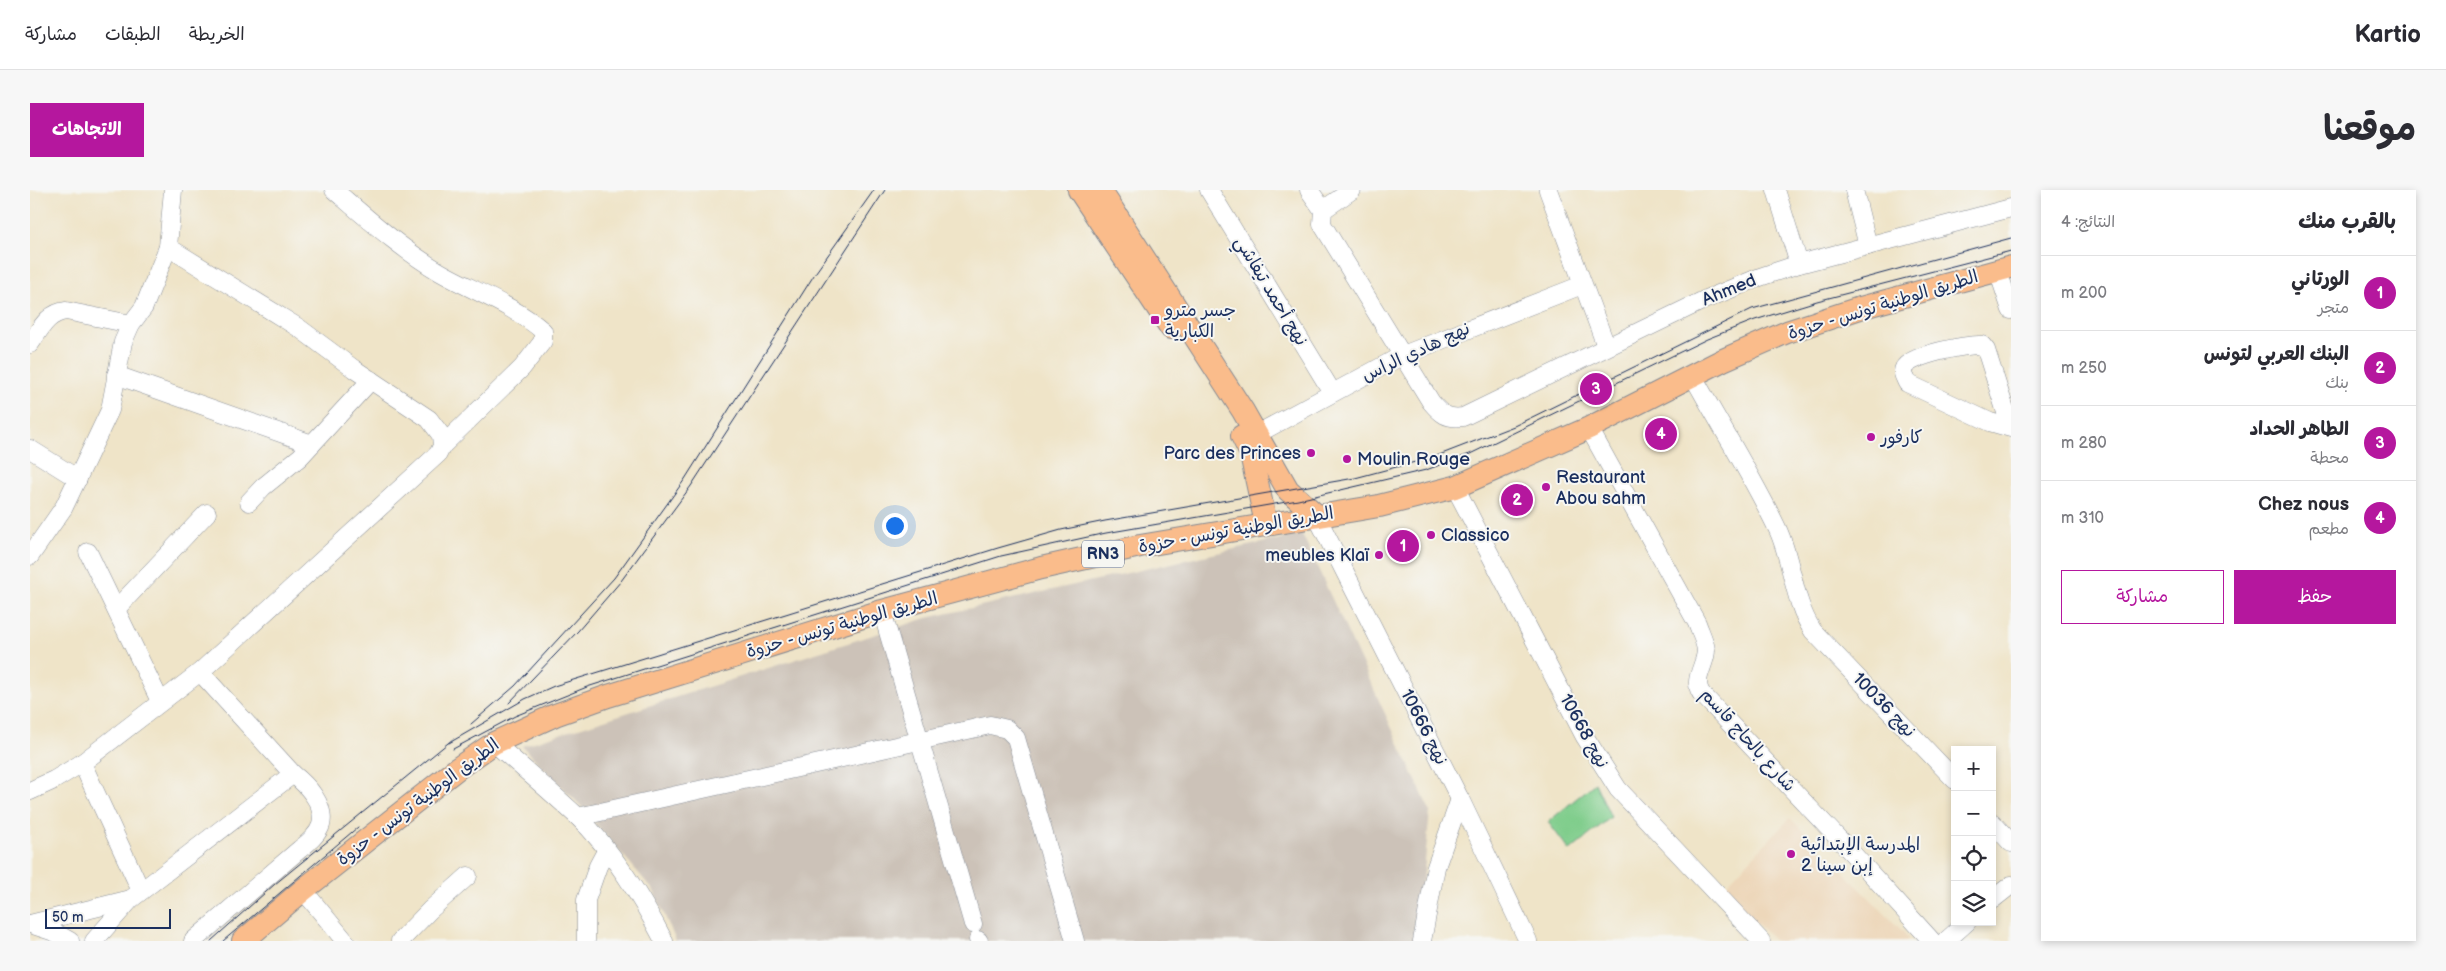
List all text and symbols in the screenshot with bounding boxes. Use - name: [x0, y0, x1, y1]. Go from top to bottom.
- text: Kartio: [2354, 20, 2421, 49]
- text: مشاركة: [25, 24, 77, 45]
- text: الطبقات: [105, 24, 161, 45]
- text: الخريطة: [189, 24, 245, 45]
- button: الاتجاهات: [30, 103, 144, 157]
- text: موقعنا: [2323, 108, 2416, 151]
- text: بالقرب منك: [2298, 209, 2396, 234]
- text: النتائج: 4: [2061, 213, 2115, 232]
- street label: نهج أحمد تيفاشي: [1226, 232, 1312, 352]
- street label: الطريق الوطنية تونس - حزوة: [1785, 266, 1981, 344]
- text: الورتاني: [2291, 268, 2349, 291]
- street label: Ahmed: [1699, 270, 1759, 310]
- text: 200 m: [2061, 284, 2107, 303]
- text: 1: [2377, 284, 2383, 303]
- text: متجر: [2318, 299, 2349, 318]
- place label: جسر مترو الكبارية: [1163, 300, 1236, 342]
- marker: جسر مترو الكبارية: [1149, 314, 1161, 326]
- street label: نهج هادي الراس: [1359, 318, 1474, 388]
- text: البنك العربي لتونس: [2204, 343, 2349, 366]
- text: 250 m: [2061, 359, 2107, 378]
- text: 2: [2375, 359, 2385, 378]
- pin: 3: [1580, 370, 1612, 408]
- text: بنك: [2325, 374, 2349, 393]
- pin: 4: [1645, 415, 1677, 453]
- text: الطاهر الحداد: [2250, 418, 2349, 441]
- place label: كارفور: [1879, 427, 1923, 449]
- marker: كارفور: [1865, 431, 1877, 443]
- text: 280 m: [2061, 434, 2107, 453]
- text: 3: [2375, 434, 2385, 453]
- place label: Parc des Princes: [1164, 443, 1301, 464]
- marker: Parc des Princes: [1305, 447, 1317, 459]
- place label: Moulin Rouge: [1357, 449, 1470, 470]
- text: محطة: [2310, 449, 2349, 468]
- marker: Moulin Rouge: [1341, 453, 1353, 465]
- place label: Restaurant Abou sahm: [1556, 467, 1646, 509]
- pin: 2: [1501, 481, 1533, 519]
- marker: Restaurant Abou sahm: [1540, 481, 1552, 493]
- text: Chez nous: [2258, 493, 2349, 516]
- street label: الطريق الوطنية تونس - حزوة: [1137, 502, 1335, 558]
- text: 310 m: [2061, 509, 2104, 528]
- text: 4: [2375, 509, 2385, 528]
- your location: [882, 513, 908, 539]
- text: مطعم: [2309, 520, 2349, 539]
- place label: Classico: [1441, 525, 1510, 546]
- pin: 1: [1387, 527, 1419, 565]
- marker: Classico: [1425, 529, 1437, 541]
- road number: RN3: [1082, 540, 1124, 568]
- place label: meubles Klaï: [1265, 545, 1370, 566]
- marker: meubles Klaï: [1373, 549, 1385, 561]
- button: مشاركة: [2061, 570, 2224, 624]
- button: حفظ: [2234, 570, 2396, 624]
- street label: الطريق الوطنية تونس - حزوة: [744, 588, 940, 662]
- street label: نهج 10036: [1847, 668, 1920, 742]
- street label: شارع بالحاج قاسم: [1694, 684, 1800, 798]
- street label: نهج 10666: [1395, 686, 1452, 769]
- street label: نهج 10668: [1554, 690, 1613, 772]
- street label: الطريق الوطنية تونس - حزوة: [333, 734, 503, 870]
- map controls: [1951, 746, 1996, 926]
- button: +: [1951, 746, 1996, 791]
- button: −: [1951, 791, 1996, 836]
- place label: المدرسة الإبتدائية إبن سينا 2: [1801, 834, 1920, 876]
- button: locate: [1951, 836, 1996, 881]
- marker: المدرسة الإبتدائية إبن سينا 2: [1785, 848, 1797, 860]
- button: layers: [1951, 881, 1996, 926]
- scale bar: [45, 906, 171, 929]
- text: 50 m: [52, 909, 84, 926]

